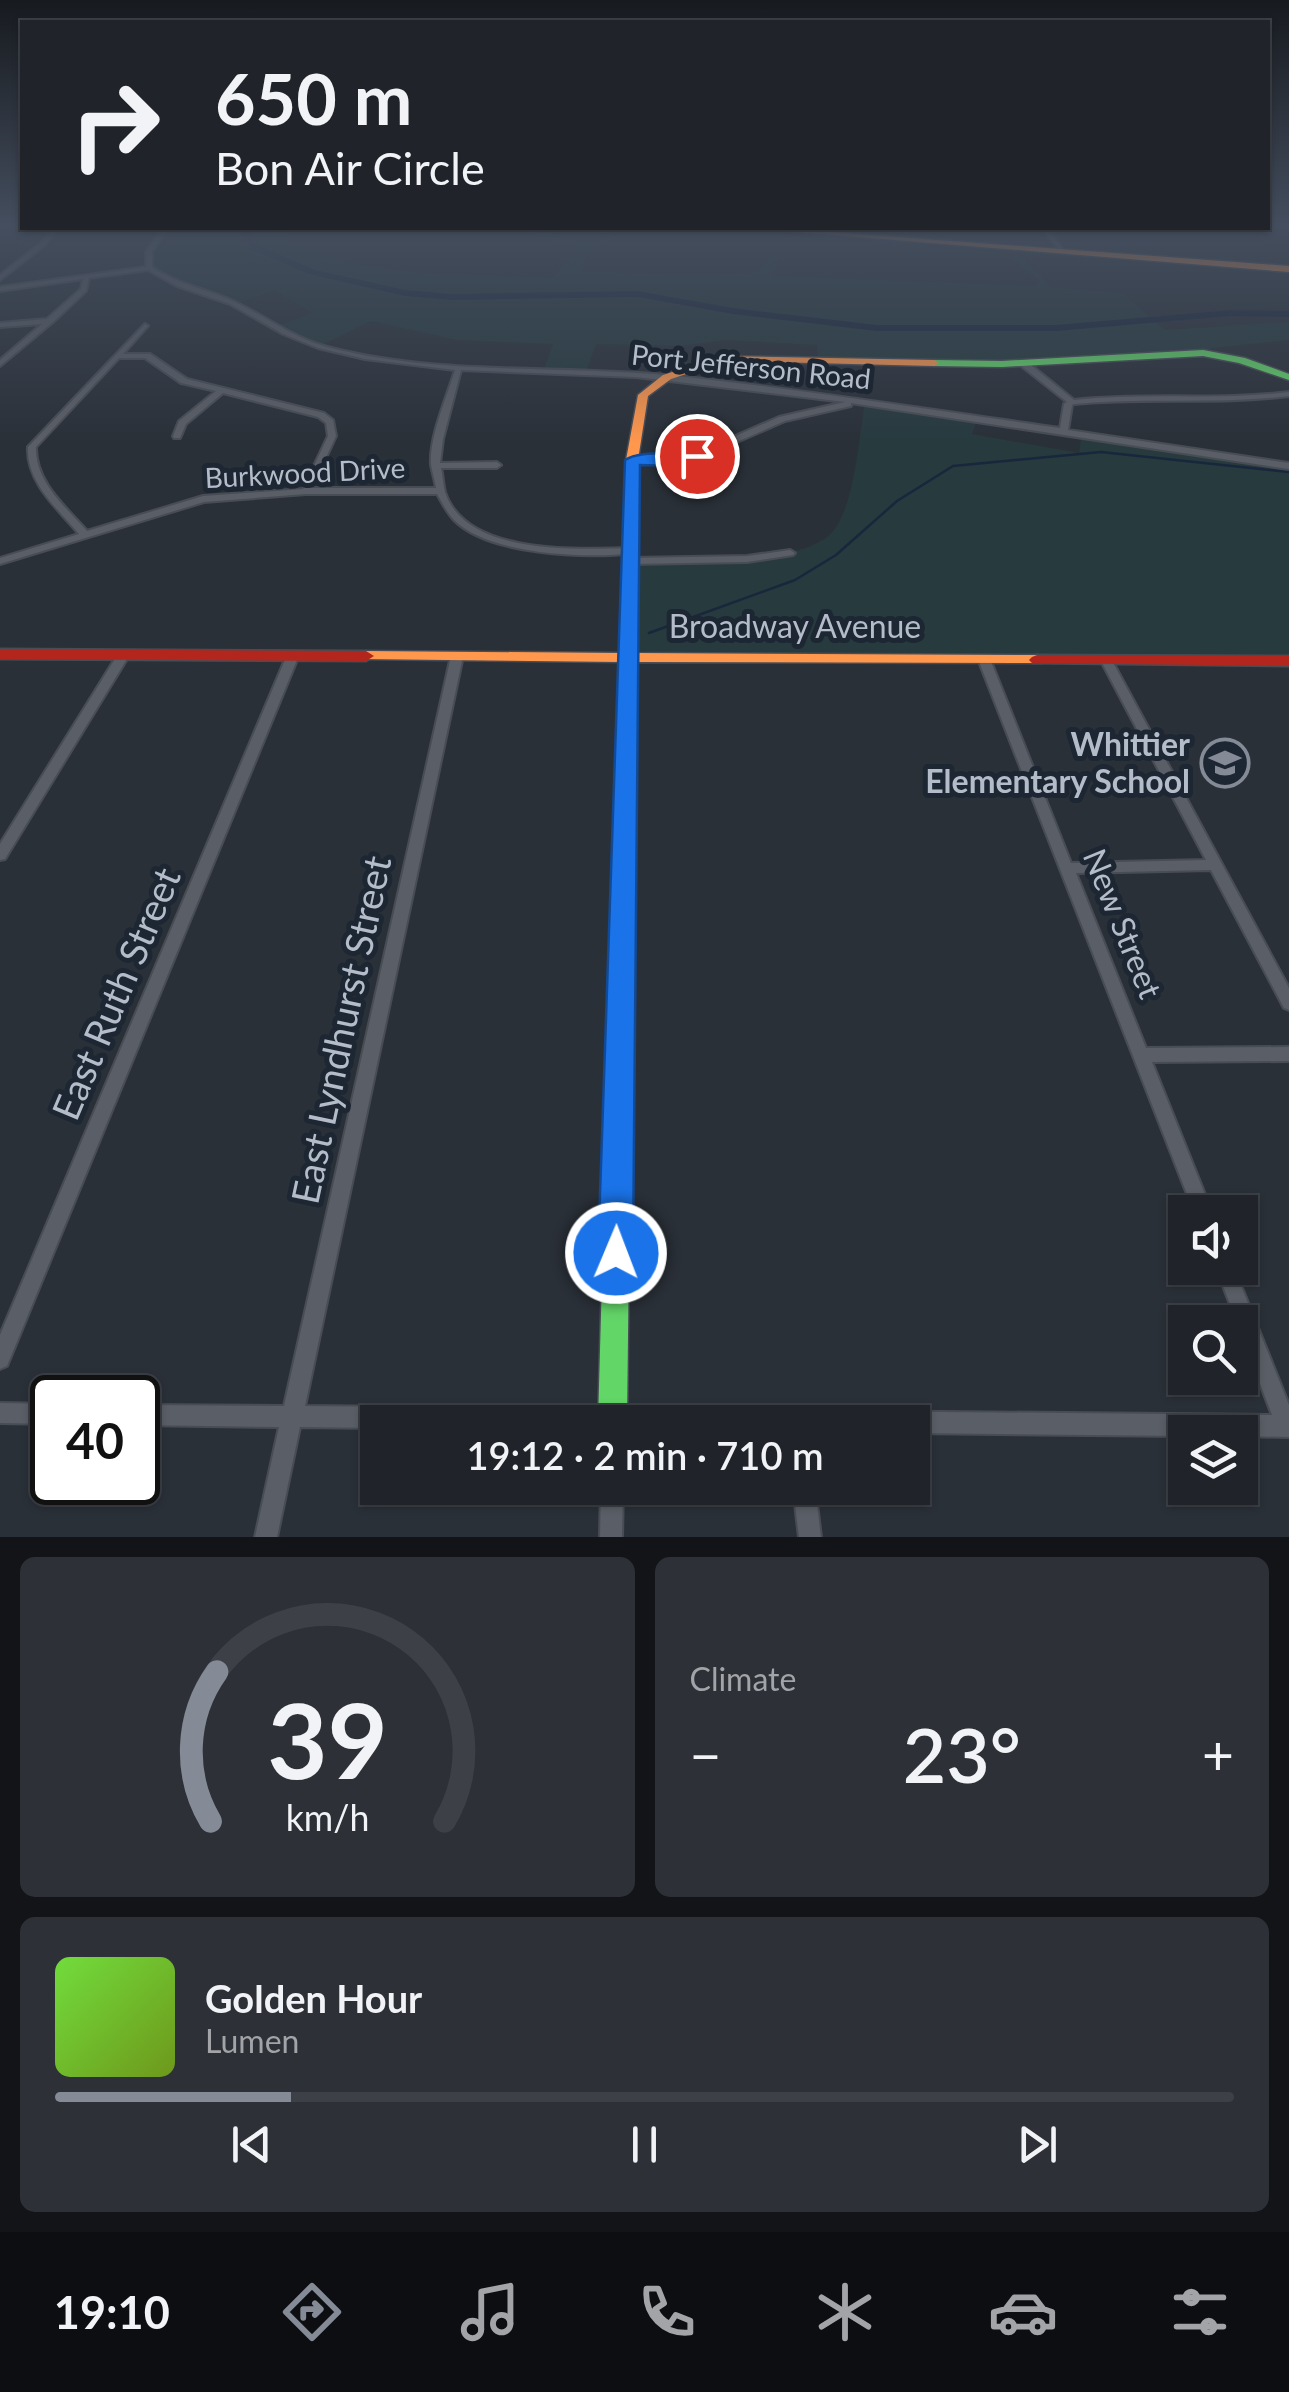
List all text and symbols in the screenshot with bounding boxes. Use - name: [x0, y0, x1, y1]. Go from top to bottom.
- text: 650 m: [215, 56, 412, 140]
- icon: right: [50, 60, 180, 190]
- text: Bon Air Circle: [215, 141, 485, 195]
- street label: Port Jefferson Road: [630, 337, 872, 395]
- pin: [655, 414, 740, 499]
- icon: arrive: [670, 429, 725, 484]
- street label: Burkwood Drive: [204, 450, 406, 494]
- street label: Broadway Avenue: [669, 606, 921, 645]
- place label: Whittier Elementary School: [925, 724, 1190, 800]
- school or university icon: Whittier Elementary School: [1199, 737, 1251, 789]
- street label: New Street: [1076, 843, 1171, 1004]
- street label: East Lyndhurst Street: [281, 851, 399, 1208]
- street label: East Ruth Street: [41, 860, 189, 1126]
- map controls: [1168, 1195, 1258, 1505]
- button: sound: [1168, 1195, 1258, 1285]
- position arrow: [564, 1201, 668, 1305]
- button: search: [1168, 1305, 1258, 1395]
- speed limit sign: 40: [30, 1375, 160, 1505]
- button: layers: [1168, 1415, 1258, 1505]
- text: 19:12 · 2 min · 710 m: [467, 1432, 823, 1478]
- text: Climate: [690, 1659, 796, 1698]
- text: 39: [267, 1676, 388, 1801]
- text: 23°: [903, 1709, 1021, 1799]
- text: −: [690, 1721, 721, 1787]
- text: +: [1202, 1721, 1234, 1787]
- text: km/h: [285, 1796, 369, 1839]
- text: Golden Hour: [205, 1975, 422, 2021]
- text: Lumen: [205, 2021, 299, 2060]
- icon: previous: [224, 2117, 279, 2172]
- icon: pause: [617, 2117, 672, 2172]
- icon: next: [1010, 2117, 1065, 2172]
- icon: directions: [277, 2277, 347, 2347]
- icon: music: [455, 2277, 525, 2347]
- icon: phone: [632, 2277, 702, 2347]
- icon: climate: [810, 2277, 880, 2347]
- icon: car: [988, 2277, 1058, 2347]
- icon: filters: [1165, 2277, 1235, 2347]
- text: 19:10: [54, 2285, 170, 2339]

